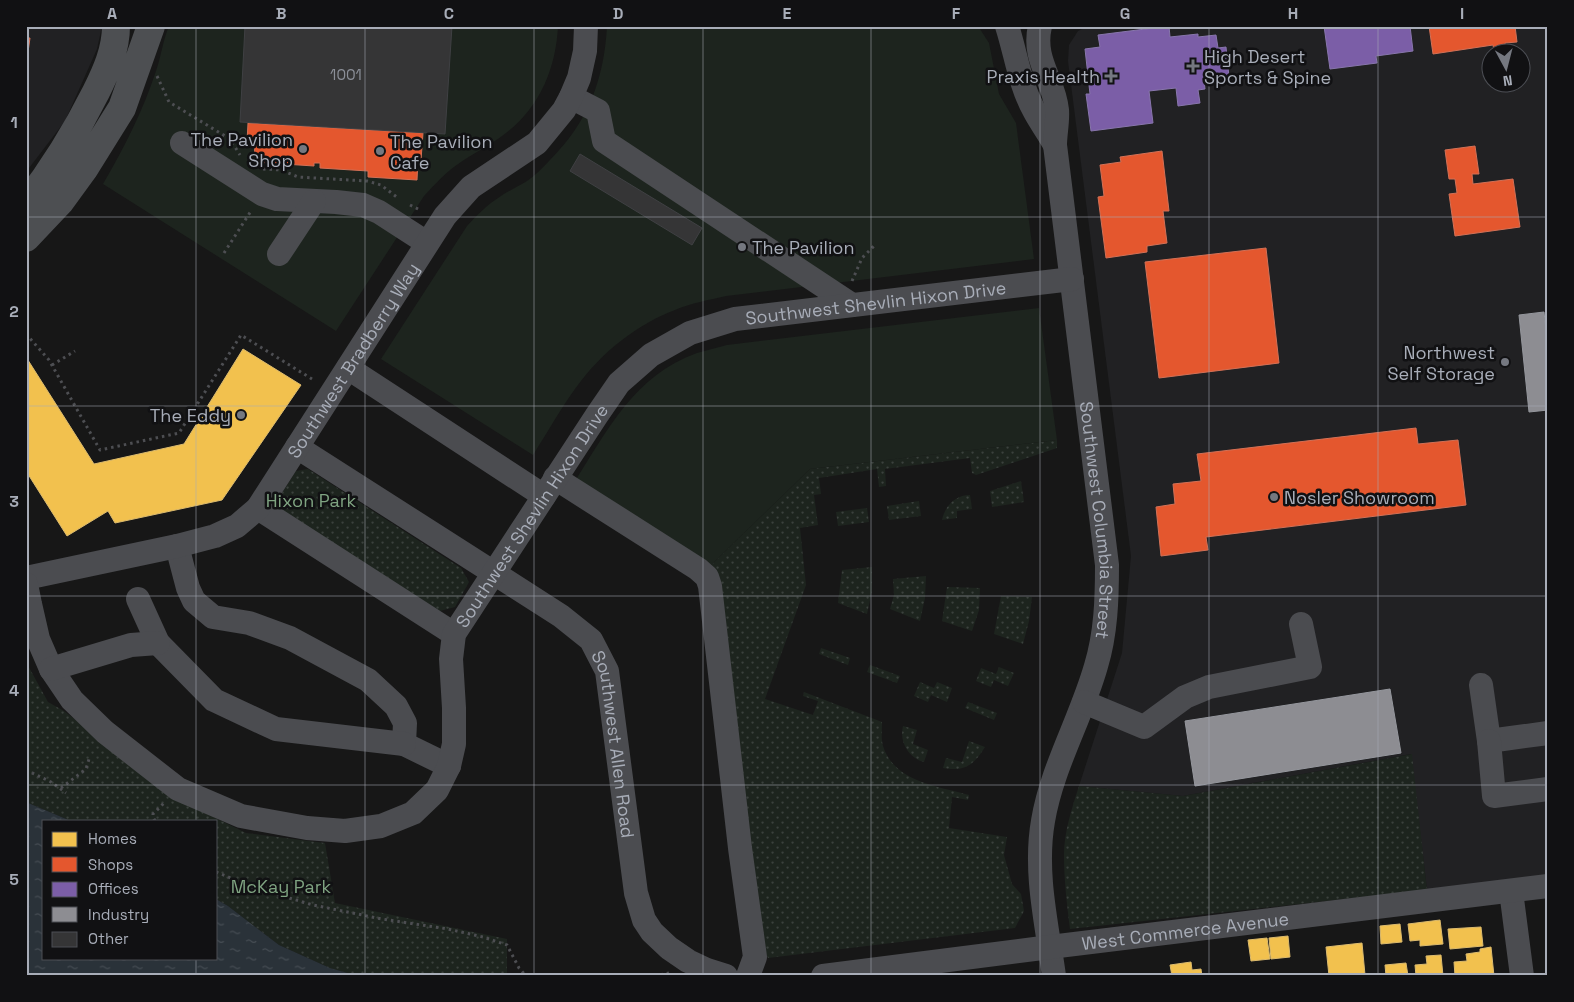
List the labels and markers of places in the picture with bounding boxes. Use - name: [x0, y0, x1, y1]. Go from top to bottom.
- place label: High Desert Sports & Spine: [1204, 45, 1331, 89]
- marker: High Desert Sports & Spine: [1186, 59, 1200, 73]
- place label: Praxis Health: [987, 65, 1100, 88]
- marker: Praxis Health: [1104, 69, 1118, 83]
- place label: The Pavilion Shop: [191, 128, 293, 172]
- place label: The Pavilion Cafe: [390, 130, 492, 174]
- marker: The Pavilion Shop: [297, 143, 309, 155]
- marker: The Pavilion Cafe: [374, 145, 386, 157]
- place label: The Pavilion: [752, 236, 854, 259]
- marker: The Pavilion: [736, 241, 748, 253]
- place label: Northwest Self Storage: [1387, 341, 1495, 385]
- marker: Northwest Self Storage: [1499, 356, 1511, 368]
- place label: The Eddy: [150, 404, 231, 427]
- marker: The Eddy: [235, 409, 247, 421]
- place label: Nosler Showroom: [1284, 486, 1435, 509]
- marker: Nosler Showroom: [1268, 491, 1280, 503]

